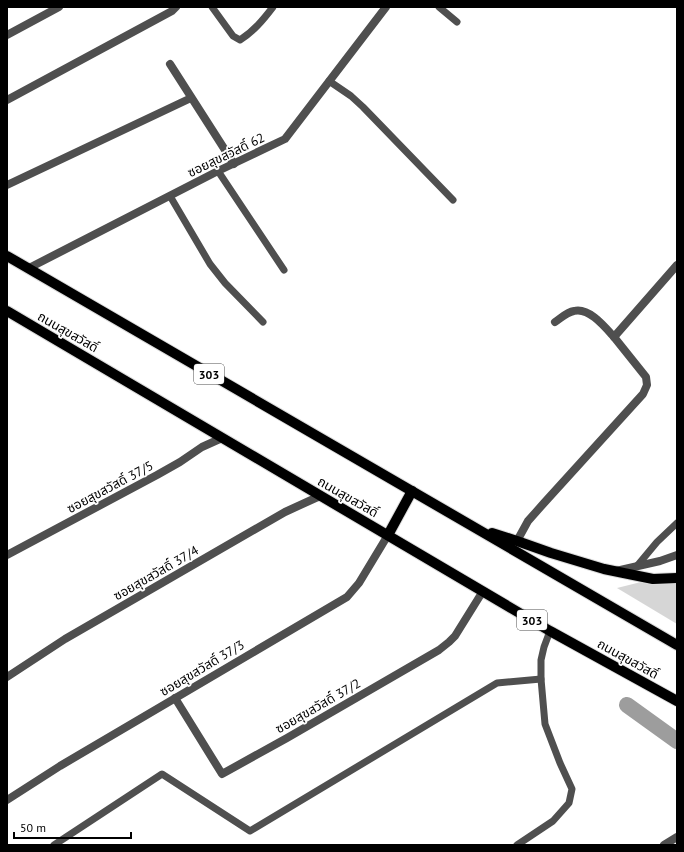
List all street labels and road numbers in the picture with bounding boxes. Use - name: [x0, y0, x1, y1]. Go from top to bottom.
- street label: ซอยสุขสวัสดิ์ 62: [185, 129, 267, 181]
- street label: ถนนสุขสวัสดิ์: [34, 308, 102, 356]
- road number: 303: [194, 364, 224, 384]
- street label: ซอยสุขสวัสดิ์ 37/5: [64, 457, 156, 517]
- street label: ถนนสุขสวัสดิ์: [314, 473, 382, 521]
- street label: ซอยสุขสวัสดิ์ 37/4: [110, 542, 202, 604]
- road number: 303: [517, 610, 547, 630]
- street label: ถนนสุขสวัสดิ์: [594, 635, 662, 683]
- street label: ซอยสุขสวัสดิ์ 37/3: [157, 636, 247, 700]
- street label: ซอยสุขสวัสดิ์ 37/2: [272, 675, 364, 737]

